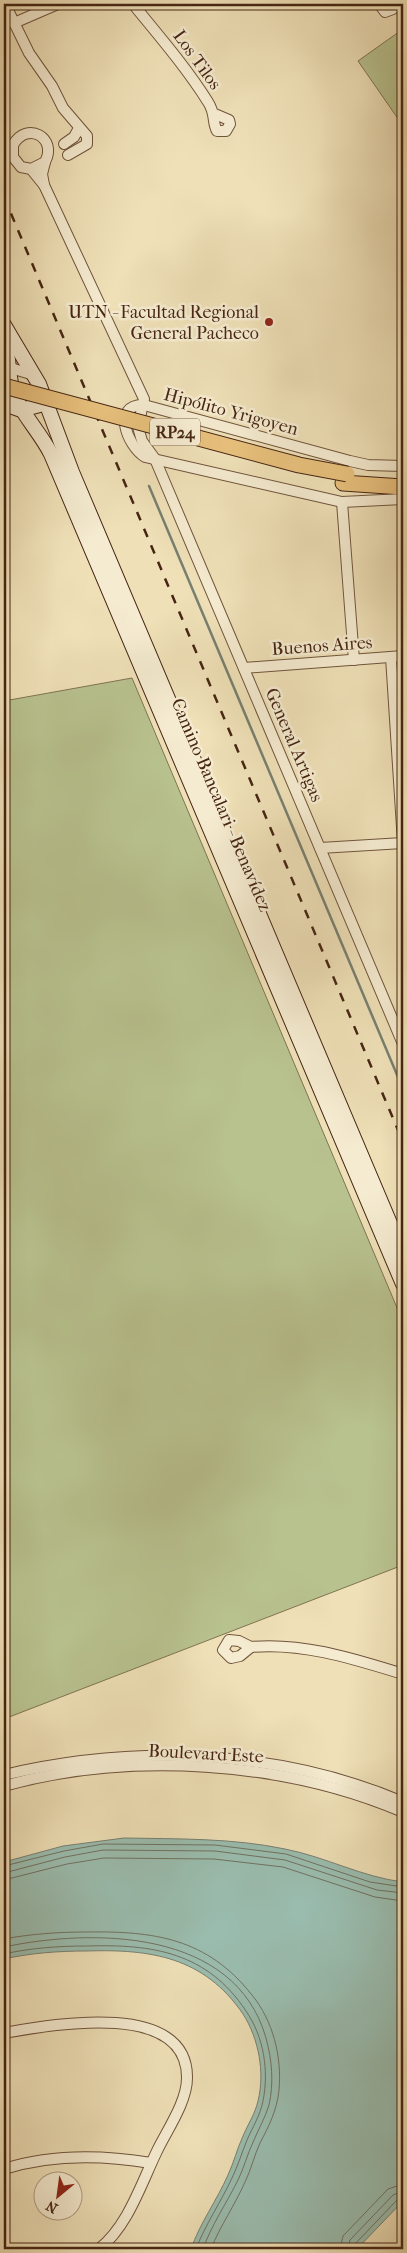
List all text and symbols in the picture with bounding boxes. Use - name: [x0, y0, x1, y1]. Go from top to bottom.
- street label: Los Tilos: [168, 26, 226, 94]
- place label: UTN - Facultad Regional General Pacheco: [68, 302, 259, 344]
- marker: UTN - Facultad Regional General Pacheco: [263, 316, 275, 328]
- street label: Hipólito Yrigoyen: [161, 384, 301, 440]
- road number: RP24: [150, 418, 200, 446]
- street label: Buenos Aires: [271, 632, 373, 660]
- street label: General Artigas: [261, 685, 328, 805]
- street label: Camino Bancalari - Benavídez: [167, 695, 275, 915]
- street label: Boulevard Este: [148, 1740, 264, 1768]
- north arrow: [32, 2170, 82, 2220]
- text: N: [43, 2197, 61, 2217]

